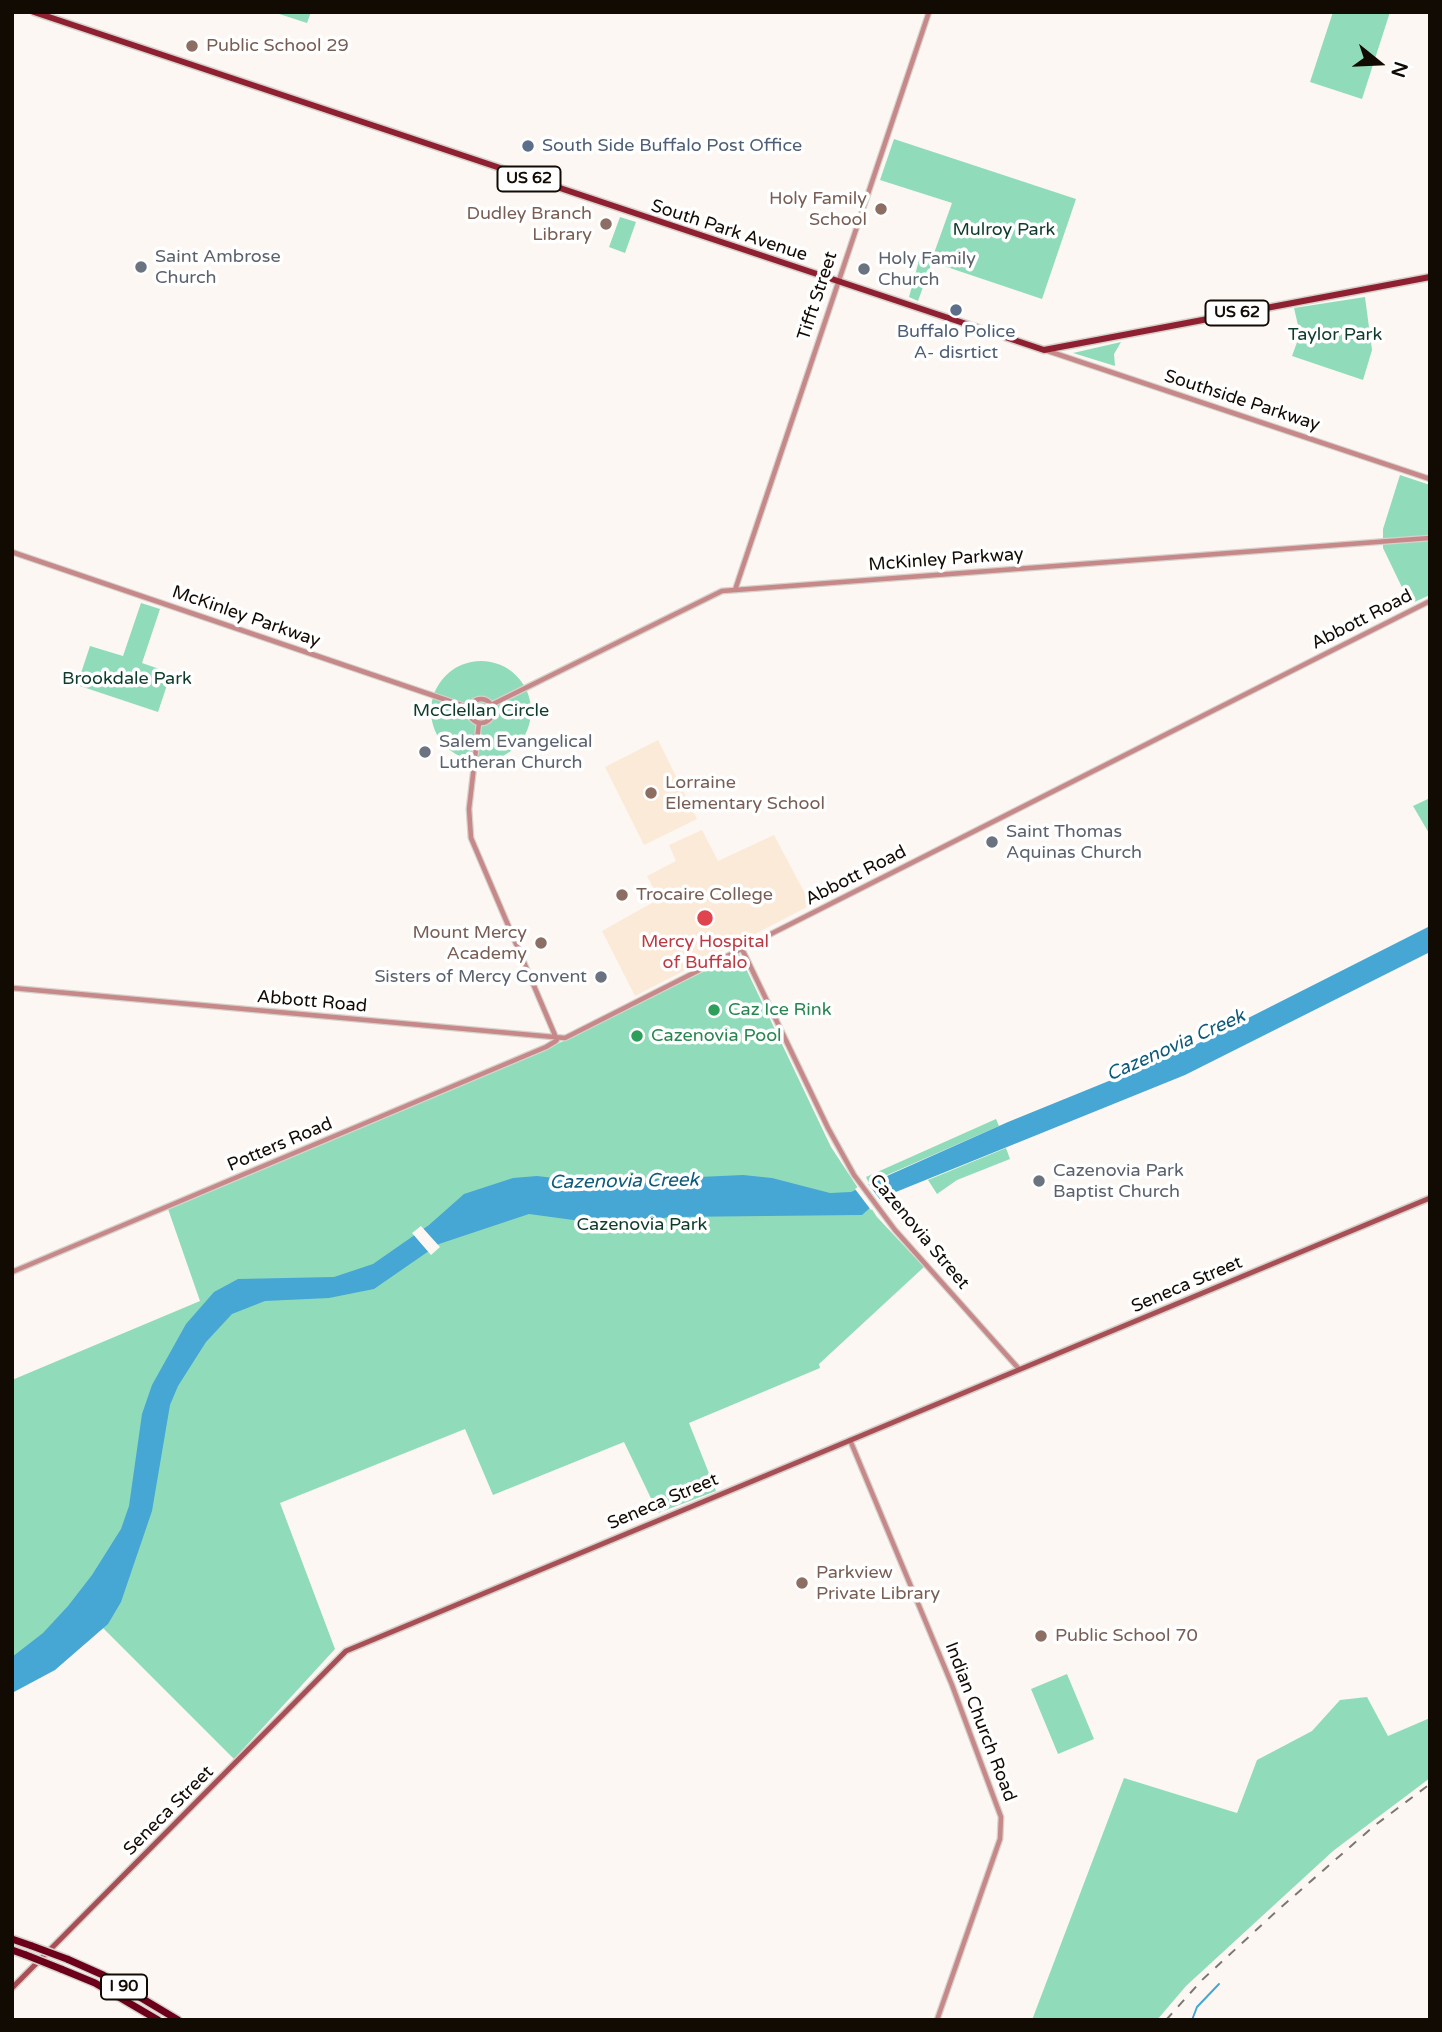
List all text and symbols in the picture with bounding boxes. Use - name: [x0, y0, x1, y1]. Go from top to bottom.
- north arrow: [1344, 28, 1414, 98]
- place label: Public School 29: [206, 35, 349, 57]
- marker: Public School 29: [184, 38, 200, 54]
- text: N: [1386, 59, 1412, 80]
- place label: South Side Buffalo Post Office: [542, 135, 802, 157]
- marker: South Side Buffalo Post Office: [520, 138, 536, 154]
- road number: US 62: [498, 167, 560, 192]
- place label: Holy Family School: [769, 188, 867, 230]
- street label: South Park Avenue: [648, 196, 810, 266]
- marker: Holy Family School: [873, 201, 889, 217]
- place label: Dudley Branch Library: [467, 203, 592, 246]
- marker: Dudley Branch Library: [598, 216, 614, 232]
- park label: Mulroy Park: [953, 219, 1055, 241]
- place label: Saint Ambrose Church: [155, 246, 281, 288]
- place label: Holy Family Church: [878, 248, 976, 290]
- street label: Tifft Street: [794, 249, 842, 343]
- marker: Saint Ambrose Church: [133, 259, 149, 275]
- marker: Holy Family Church: [856, 261, 872, 277]
- road number: US 62: [1206, 300, 1268, 326]
- marker: Buffalo Police A- disrtict: [948, 302, 964, 318]
- place label: Buffalo Police A- disrtict: [897, 321, 1015, 364]
- park label: Taylor Park: [1288, 324, 1382, 346]
- street label: Southside Parkway: [1161, 366, 1323, 436]
- street label: McKinley Parkway: [868, 544, 1024, 576]
- street label: McKinley Parkway: [169, 581, 323, 653]
- street label: Abbott Road: [1308, 585, 1416, 655]
- park label: Brookdale Park: [62, 668, 192, 690]
- park label: McClellan Circle: [413, 700, 549, 722]
- place label: Salem Evangelical Lutheran Church: [439, 731, 592, 774]
- marker: Salem Evangelical Lutheran Church: [417, 744, 433, 760]
- place label: Lorraine Elementary School: [665, 772, 825, 814]
- marker: Lorraine Elementary School: [643, 785, 659, 801]
- place label: Saint Thomas Aquinas Church: [1006, 821, 1142, 864]
- marker: Saint Thomas Aquinas Church: [984, 834, 1000, 850]
- street label: Abbott Road: [802, 841, 910, 911]
- place label: Trocaire College: [636, 884, 773, 906]
- marker: Trocaire College: [614, 887, 630, 903]
- marker: Mercy Hospital of Buffalo: [695, 908, 715, 928]
- place label: Mount Mercy Academy: [412, 922, 527, 964]
- place label: Mercy Hospital of Buffalo: [641, 931, 769, 974]
- marker: Mount Mercy Academy: [533, 935, 549, 951]
- place label: Sisters of Mercy Convent: [374, 966, 587, 988]
- marker: Sisters of Mercy Convent: [593, 969, 609, 985]
- street label: Abbott Road: [256, 986, 368, 1018]
- place label: Caz Ice Rink: [728, 999, 832, 1021]
- marker: Caz Ice Rink: [706, 1002, 722, 1018]
- water label: Cazenovia Creek: [1103, 1005, 1249, 1087]
- place label: Cazenovia Pool: [651, 1025, 782, 1047]
- marker: Cazenovia Pool: [629, 1028, 645, 1044]
- street label: Potters Road: [224, 1113, 336, 1177]
- place label: Cazenovia Park Baptist Church: [1053, 1160, 1184, 1202]
- water label: Cazenovia Creek: [549, 1169, 699, 1195]
- street label: Cazenovia Street: [865, 1170, 973, 1294]
- marker: Cazenovia Park Baptist Church: [1031, 1173, 1047, 1189]
- park label: Cazenovia Park: [577, 1214, 707, 1236]
- street label: Seneca Street: [1128, 1252, 1246, 1318]
- street label: Seneca Street: [604, 1469, 722, 1535]
- place label: Parkview Private Library: [816, 1562, 940, 1604]
- marker: Parkview Private Library: [794, 1575, 810, 1591]
- place label: Public School 70: [1055, 1625, 1198, 1647]
- marker: Public School 70: [1033, 1628, 1049, 1644]
- street label: Indian Church Road: [940, 1639, 1020, 1805]
- street label: Seneca Street: [120, 1762, 218, 1860]
- road number: I 90: [101, 1974, 147, 1999]

